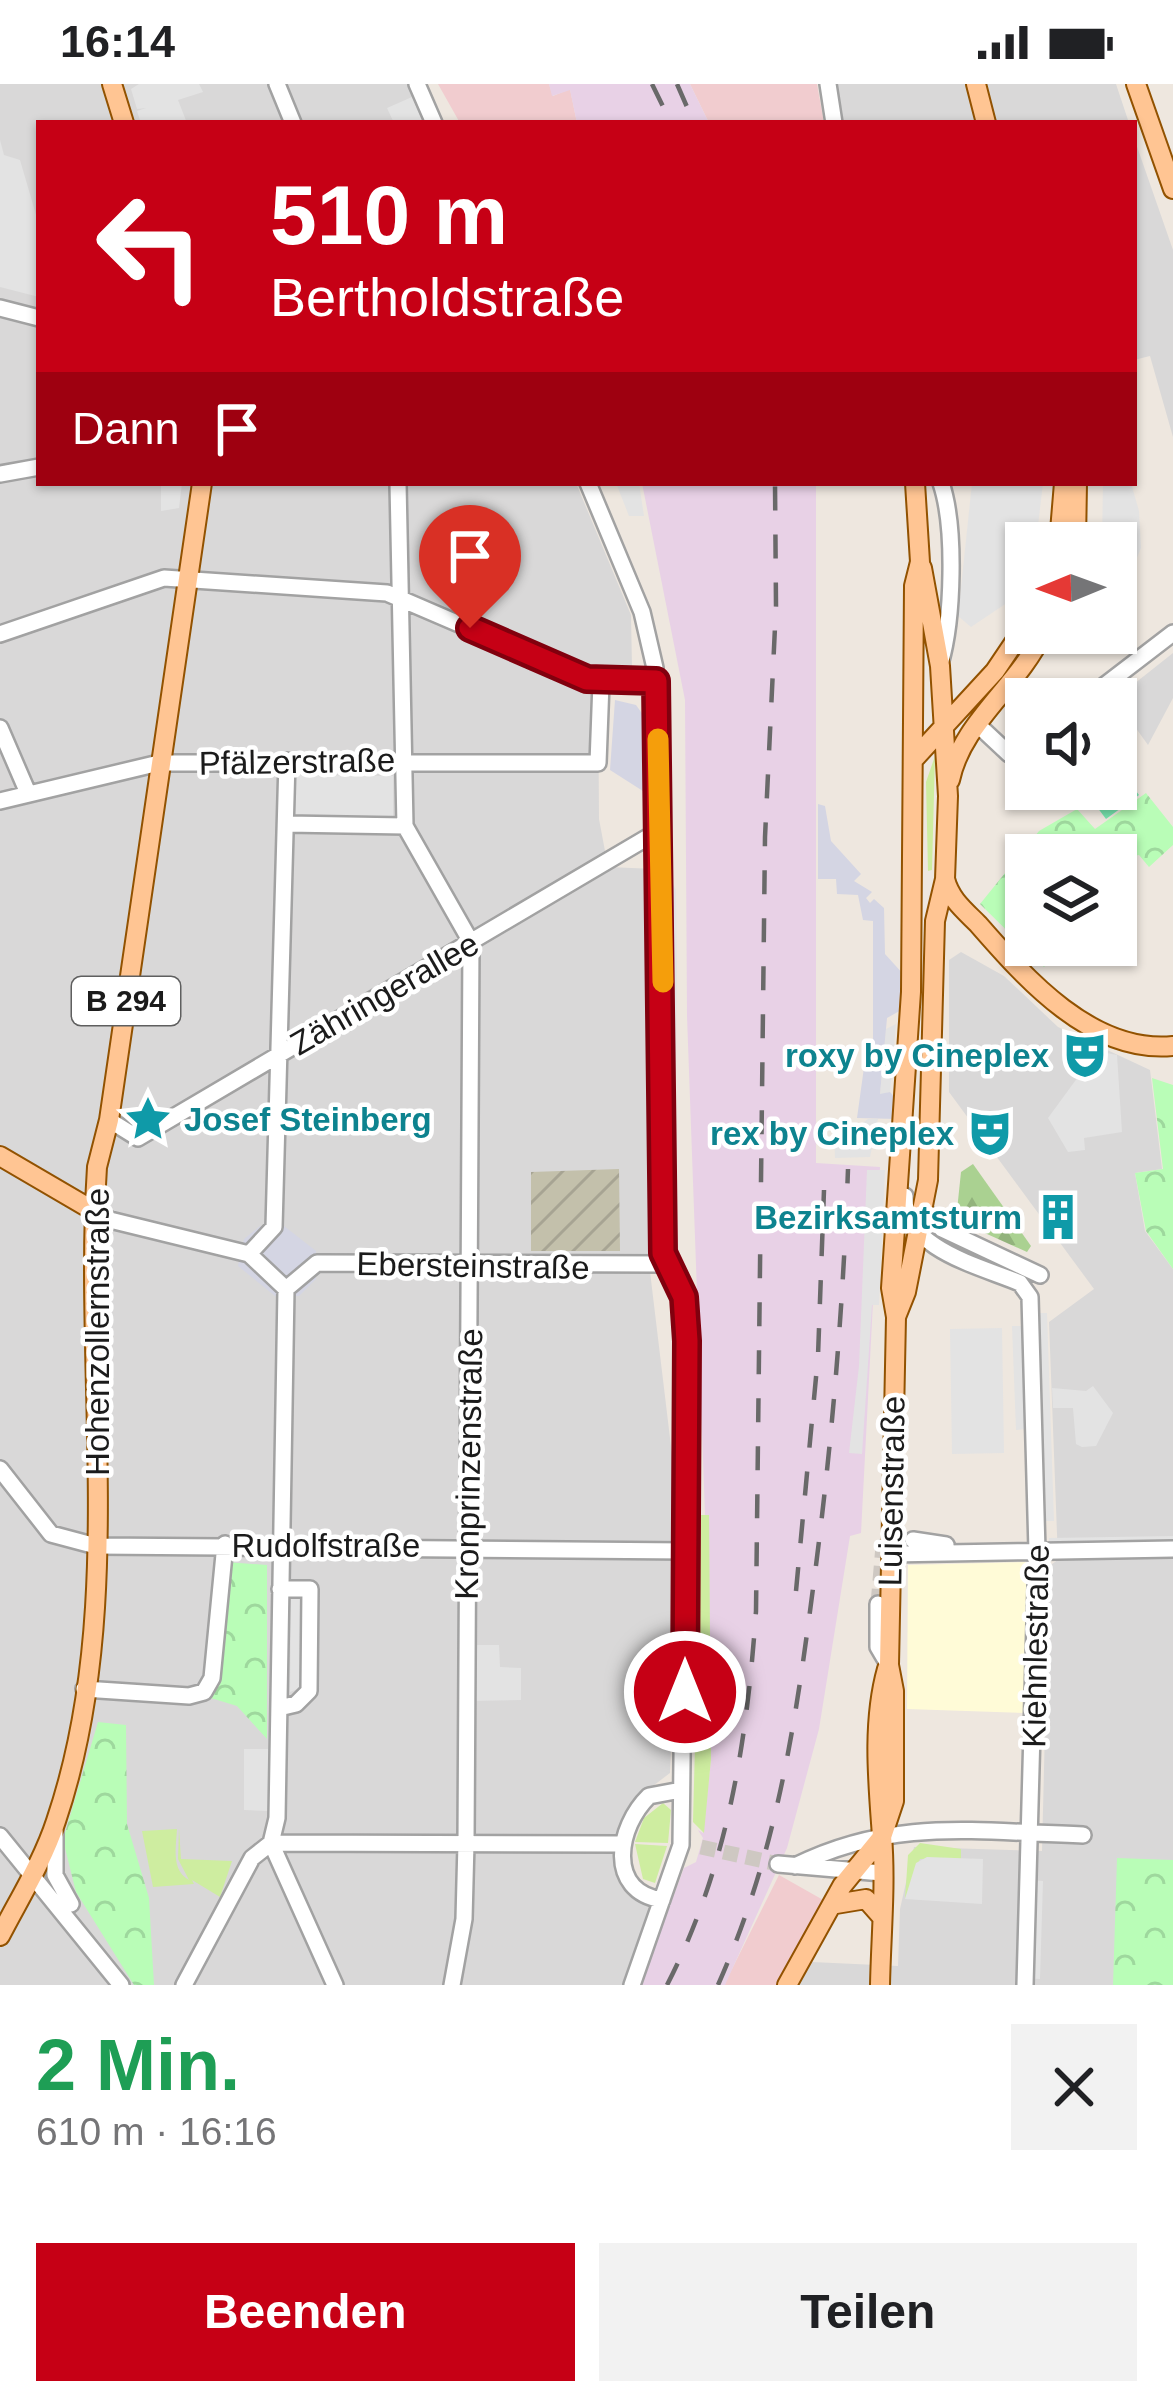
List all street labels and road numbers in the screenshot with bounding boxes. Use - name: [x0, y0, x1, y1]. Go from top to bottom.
- street label: Pfälzerstraße: [199, 741, 395, 782]
- street label: Zähringerallee: [284, 925, 485, 1062]
- road number: B 294: [72, 977, 180, 1025]
- street label: Hohenzollernstraße: [79, 1188, 116, 1476]
- street label: Ebersteinstraße: [356, 1245, 590, 1286]
- street label: Kronprinzenstraße: [448, 1328, 489, 1600]
- street label: Luisenstraße: [871, 1395, 912, 1587]
- street label: Rudolfstraße: [232, 1527, 420, 1564]
- street label: Kiehnlestraße: [1015, 1544, 1056, 1748]

